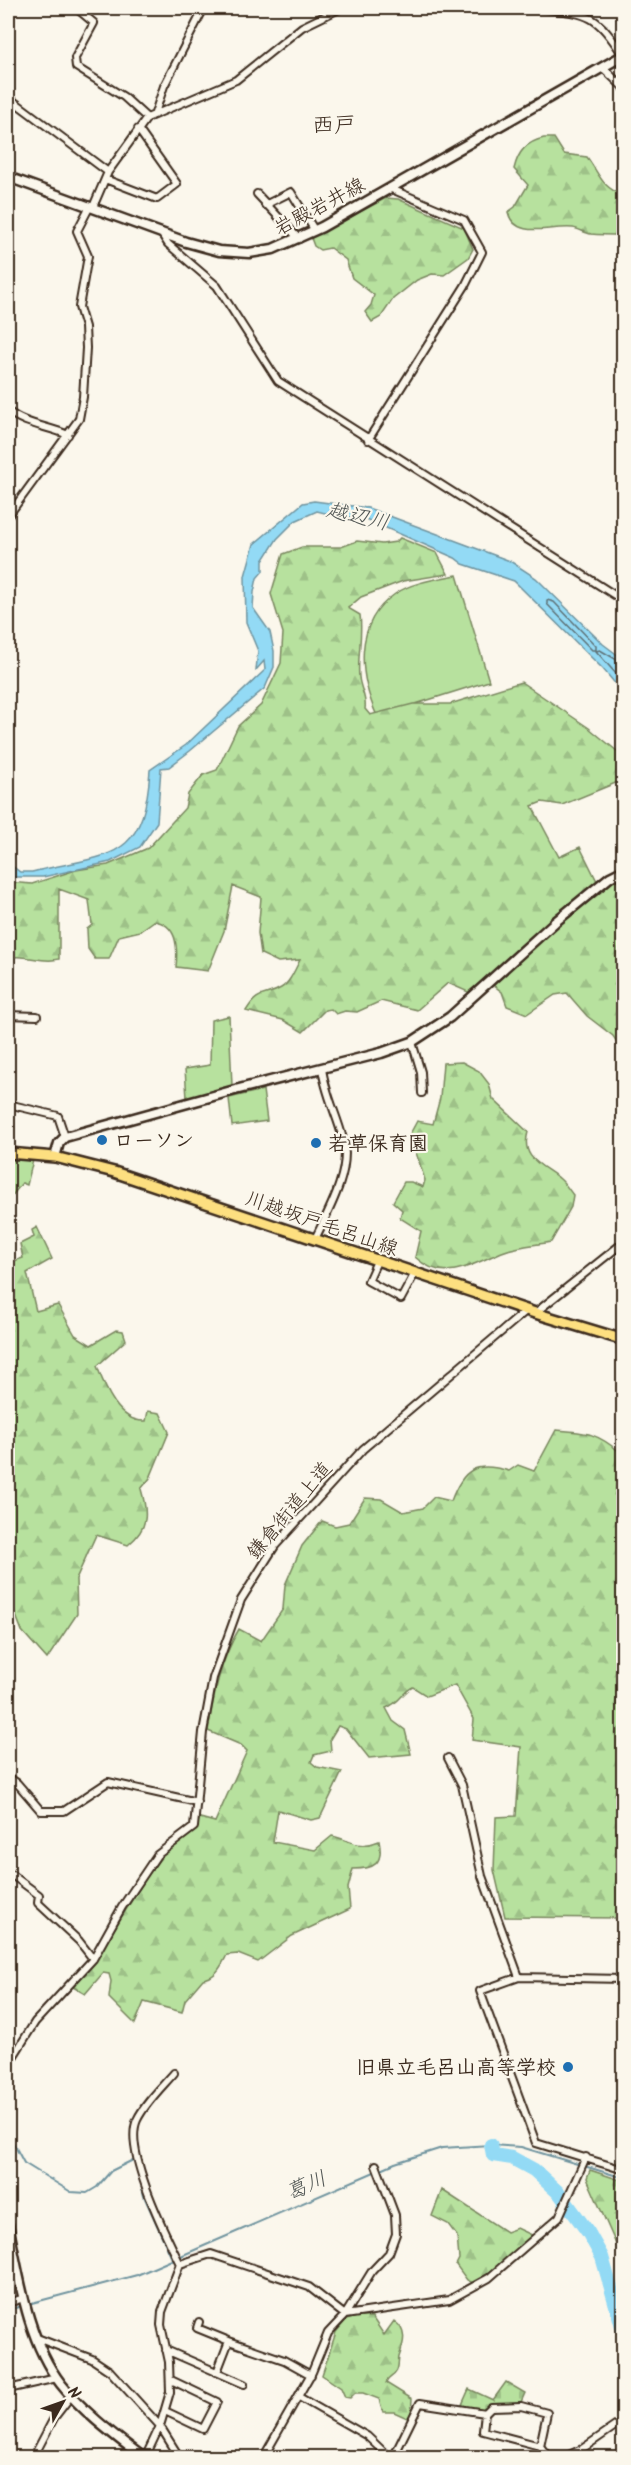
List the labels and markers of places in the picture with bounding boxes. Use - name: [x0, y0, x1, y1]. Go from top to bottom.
- place label: ローソン: [114, 1126, 194, 1158]
- place label: 若草保育園: [328, 1129, 428, 1161]
- marker: ローソン: [95, 1133, 109, 1147]
- marker: 若草保育園: [309, 1136, 323, 1150]
- place label: 旧県立毛呂山高等学校: [356, 2053, 556, 2085]
- marker: 旧県立毛呂山高等学校: [561, 2060, 575, 2074]

